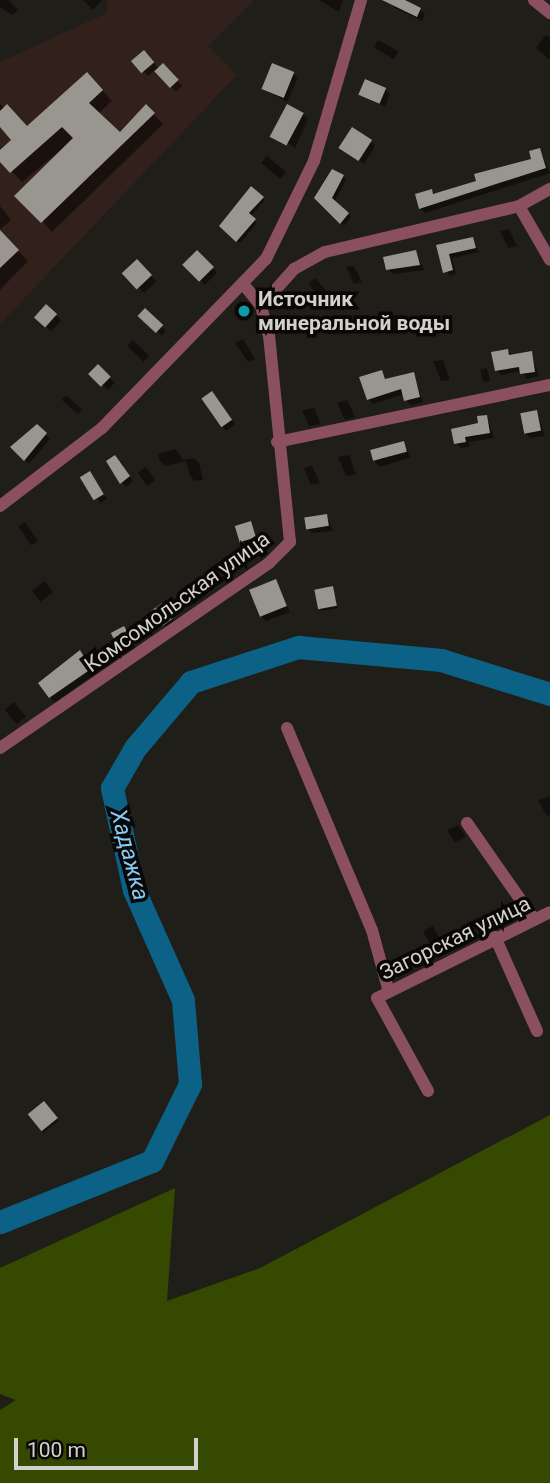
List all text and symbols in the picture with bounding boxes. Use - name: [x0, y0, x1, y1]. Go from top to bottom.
- place label: Источник минеральной воды: [258, 286, 450, 336]
- marker: Источник минеральной воды: [236, 303, 252, 319]
- street label: Комсомольская улица: [79, 526, 275, 678]
- water label: Хадажка: [104, 807, 154, 903]
- street label: Загорская улица: [376, 891, 534, 985]
- scale bar: [18, 1424, 201, 1468]
- text: 100 m: [27, 1438, 86, 1462]

